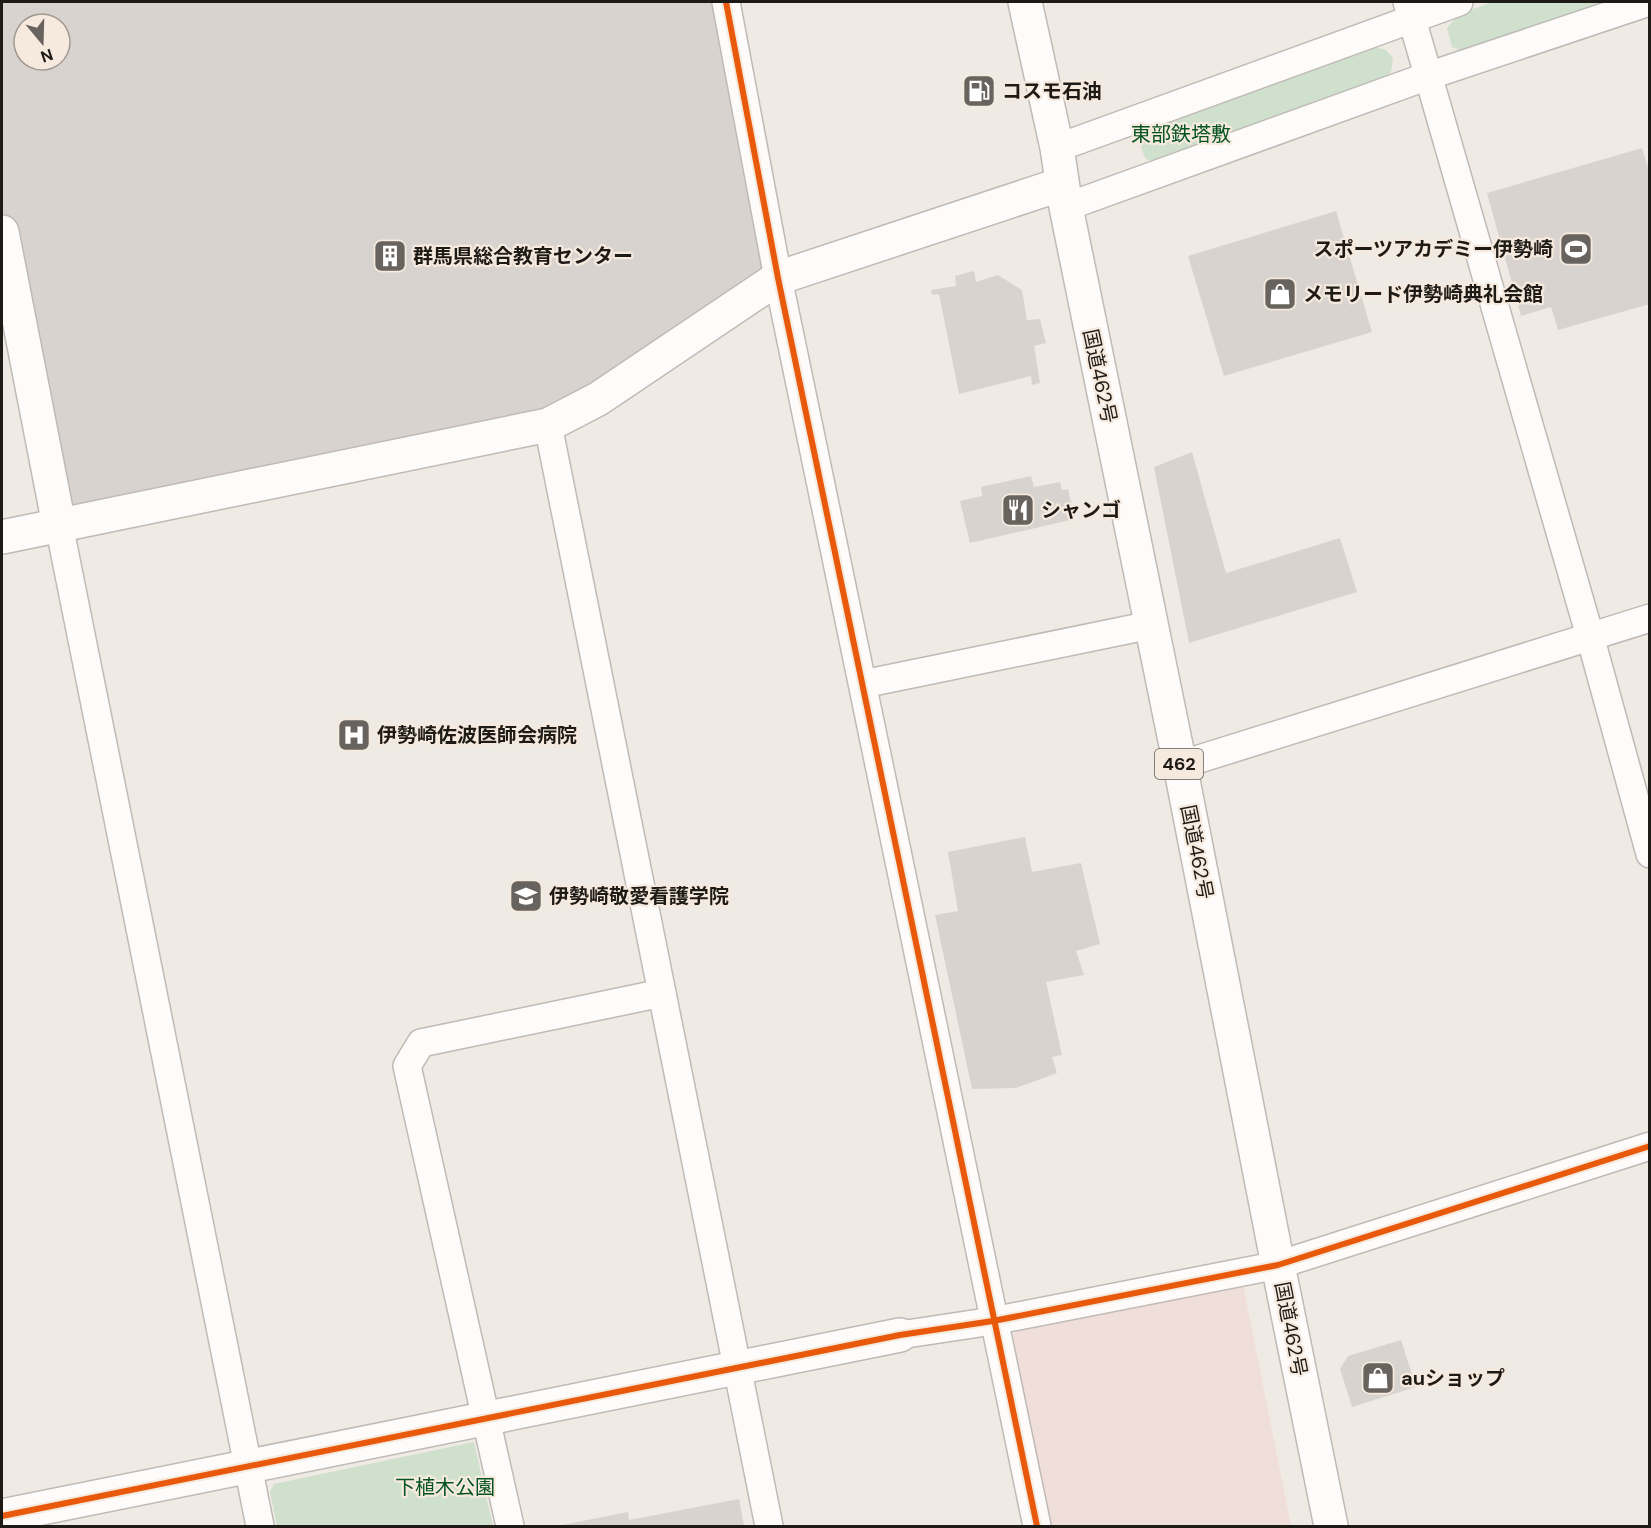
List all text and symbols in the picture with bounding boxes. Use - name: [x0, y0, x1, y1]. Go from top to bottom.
- north arrow: [12, 12, 72, 72]
- text: N: [38, 44, 56, 68]
- fuel station icon: コスモ石油: [961, 73, 997, 109]
- place label: コスモ石油: [1002, 78, 1102, 104]
- park label: 東部鉄塔敷: [1131, 121, 1231, 147]
- sports icon: スポーツアカデミー伊勢崎: [1558, 231, 1594, 267]
- place label: スポーツアカデミー伊勢崎: [1313, 236, 1553, 262]
- building icon: 群馬県総合教育センター: [372, 238, 408, 274]
- place label: 群馬県総合教育センター: [413, 243, 633, 269]
- shop icon: メモリード伊勢崎典礼会館: [1262, 276, 1298, 312]
- place label: メモリード伊勢崎典礼会館: [1303, 281, 1543, 307]
- street label: 国道462号: [1077, 326, 1123, 426]
- restaurant icon: シャンゴ: [1000, 492, 1036, 528]
- place label: シャンゴ: [1041, 497, 1121, 523]
- hospital icon: 伊勢崎佐波医師会病院: [336, 717, 372, 753]
- place label: 伊勢崎佐波医師会病院: [377, 722, 577, 748]
- road number: 462: [1155, 749, 1203, 779]
- street label: 国道462号: [1175, 803, 1219, 901]
- school or university icon: 伊勢崎敬愛看護学院: [508, 878, 544, 914]
- place label: 伊勢崎敬愛看護学院: [549, 883, 729, 909]
- street label: 国道462号: [1269, 1280, 1313, 1378]
- shop icon: auショップ: [1360, 1360, 1396, 1396]
- place label: auショップ: [1401, 1365, 1505, 1391]
- park label: 下植木公園: [395, 1474, 495, 1500]

